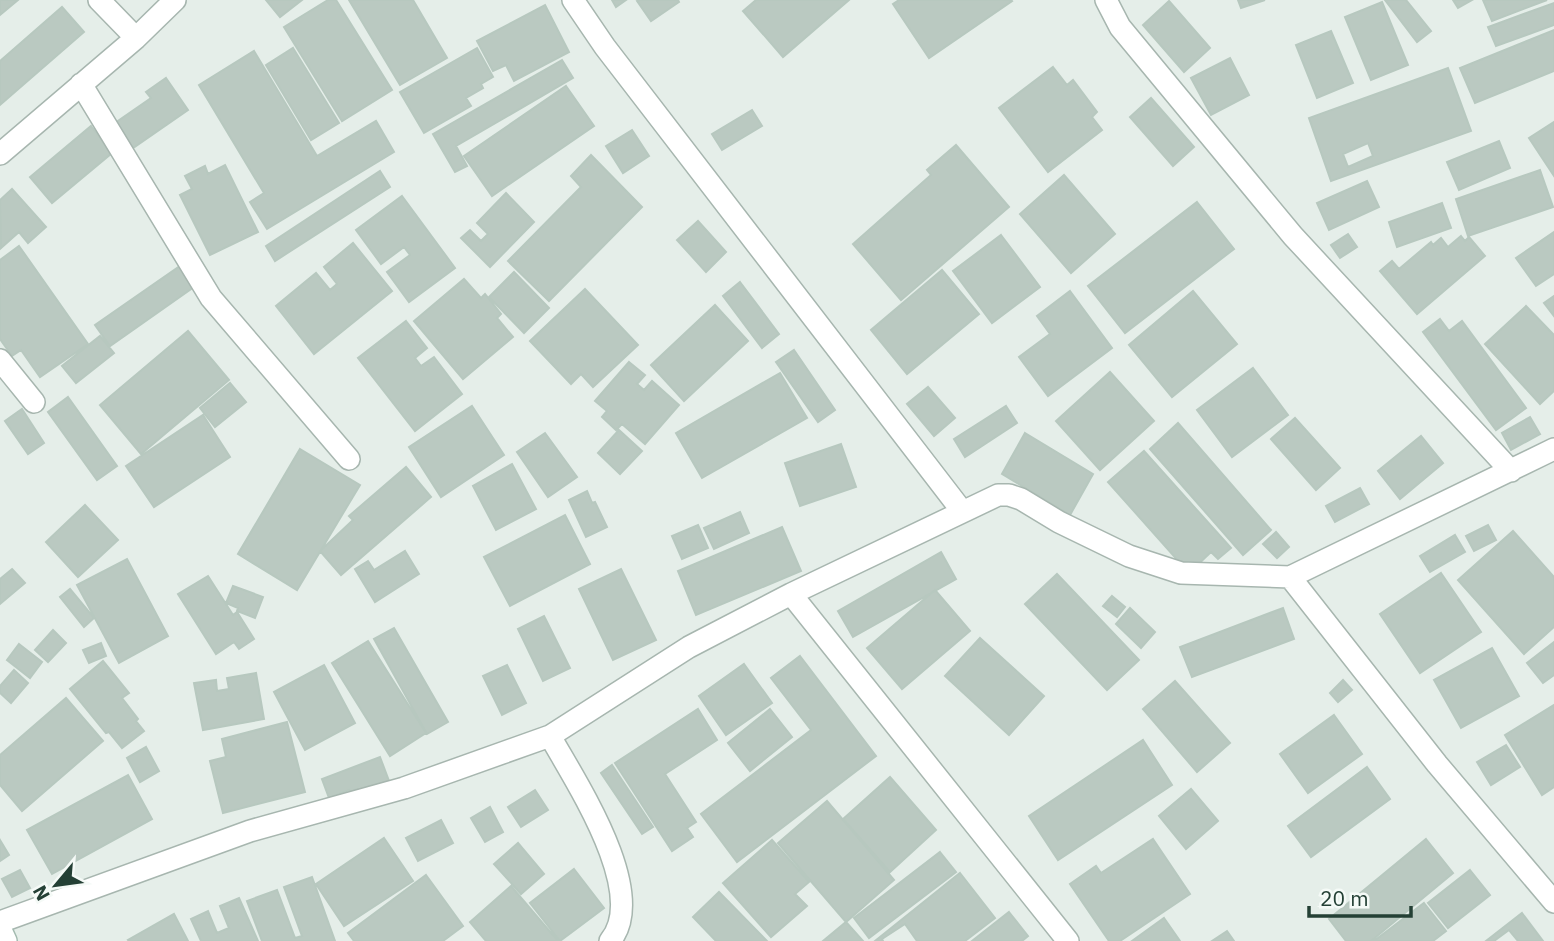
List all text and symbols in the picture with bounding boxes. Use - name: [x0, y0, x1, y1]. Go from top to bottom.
- north arrow: [21, 850, 91, 920]
- scale bar: [1309, 874, 1410, 918]
- text: N: [27, 881, 55, 905]
- text: 20 m: [1320, 884, 1369, 912]

